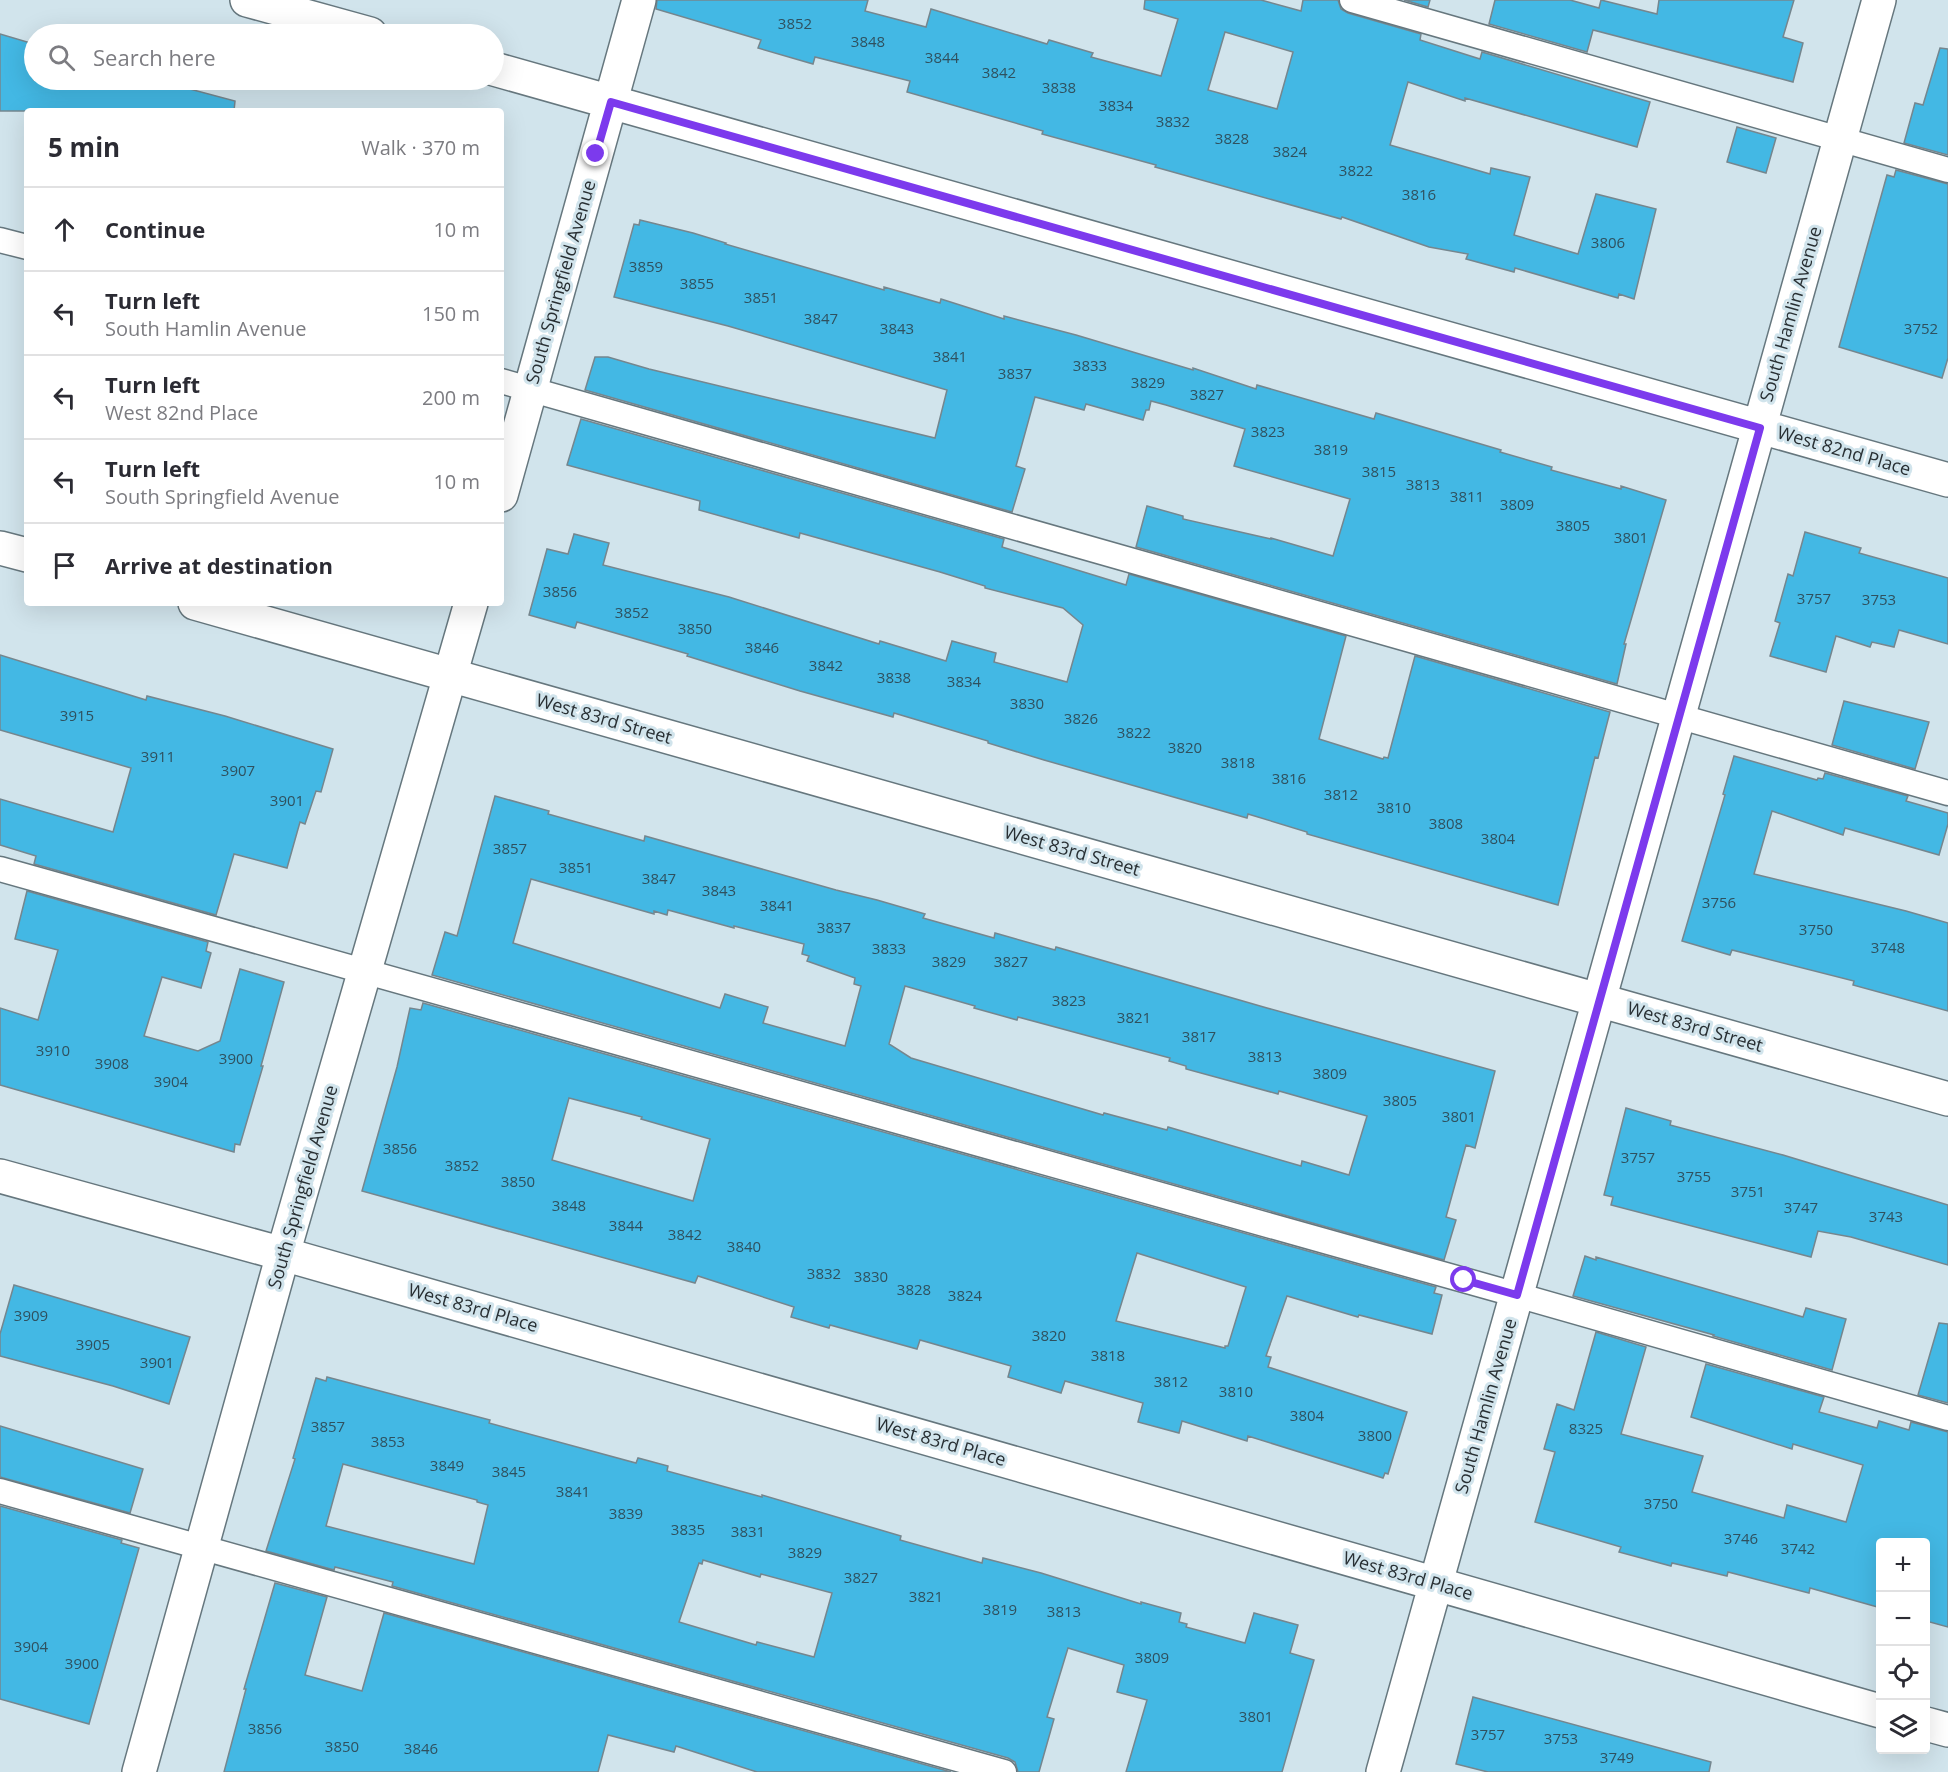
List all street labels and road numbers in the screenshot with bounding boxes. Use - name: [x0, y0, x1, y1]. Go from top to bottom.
- street label: South Springfield Avenue: [519, 177, 601, 386]
- street label: South Hamlin Avenue: [1754, 223, 1827, 404]
- street label: West 82nd Place: [1775, 420, 1914, 481]
- street label: West 83rd Street: [534, 687, 675, 749]
- street label: West 83rd Street: [1002, 819, 1143, 881]
- street label: West 83rd Street: [1625, 995, 1766, 1057]
- street label: South Springfield Avenue: [261, 1082, 343, 1291]
- street label: West 83rd Place: [405, 1277, 541, 1337]
- street label: South Hamlin Avenue: [1449, 1315, 1522, 1496]
- street label: West 83rd Place: [873, 1411, 1009, 1471]
- street label: West 83rd Place: [1340, 1545, 1476, 1605]

